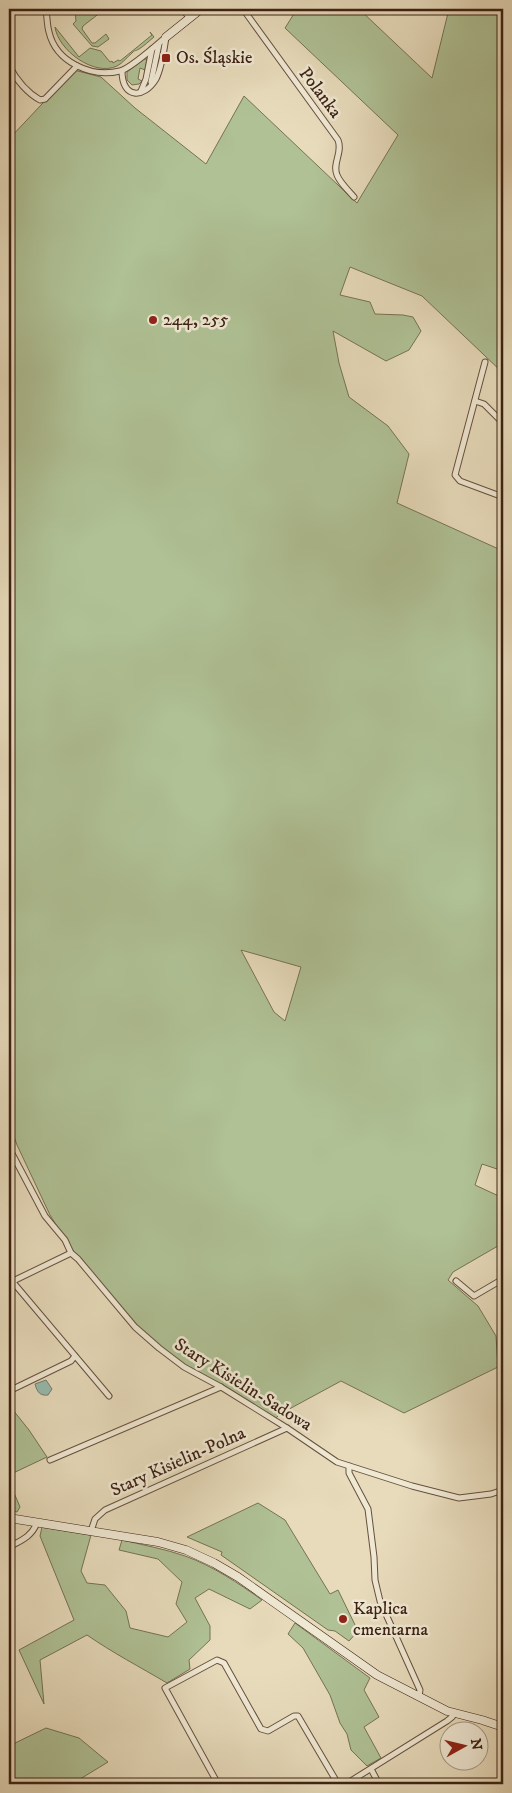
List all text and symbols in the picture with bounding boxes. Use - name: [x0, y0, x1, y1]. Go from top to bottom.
- place label: Os. Śląskie: [176, 46, 252, 69]
- marker: Os. Śląskie: [160, 52, 172, 64]
- street label: Polanka: [294, 63, 346, 123]
- place label: 244, 255: [163, 309, 228, 331]
- marker: 244, 255: [147, 314, 159, 326]
- street label: Stary Kisielin-Sadowa: [170, 1334, 316, 1436]
- street label: Stary Kisielin-Polna: [107, 1422, 249, 1502]
- place label: Kaplica cmentarna: [353, 1598, 428, 1641]
- marker: Kaplica cmentarna: [337, 1613, 349, 1625]
- north arrow: [440, 1720, 490, 1770]
- text: N: [466, 1737, 486, 1752]

